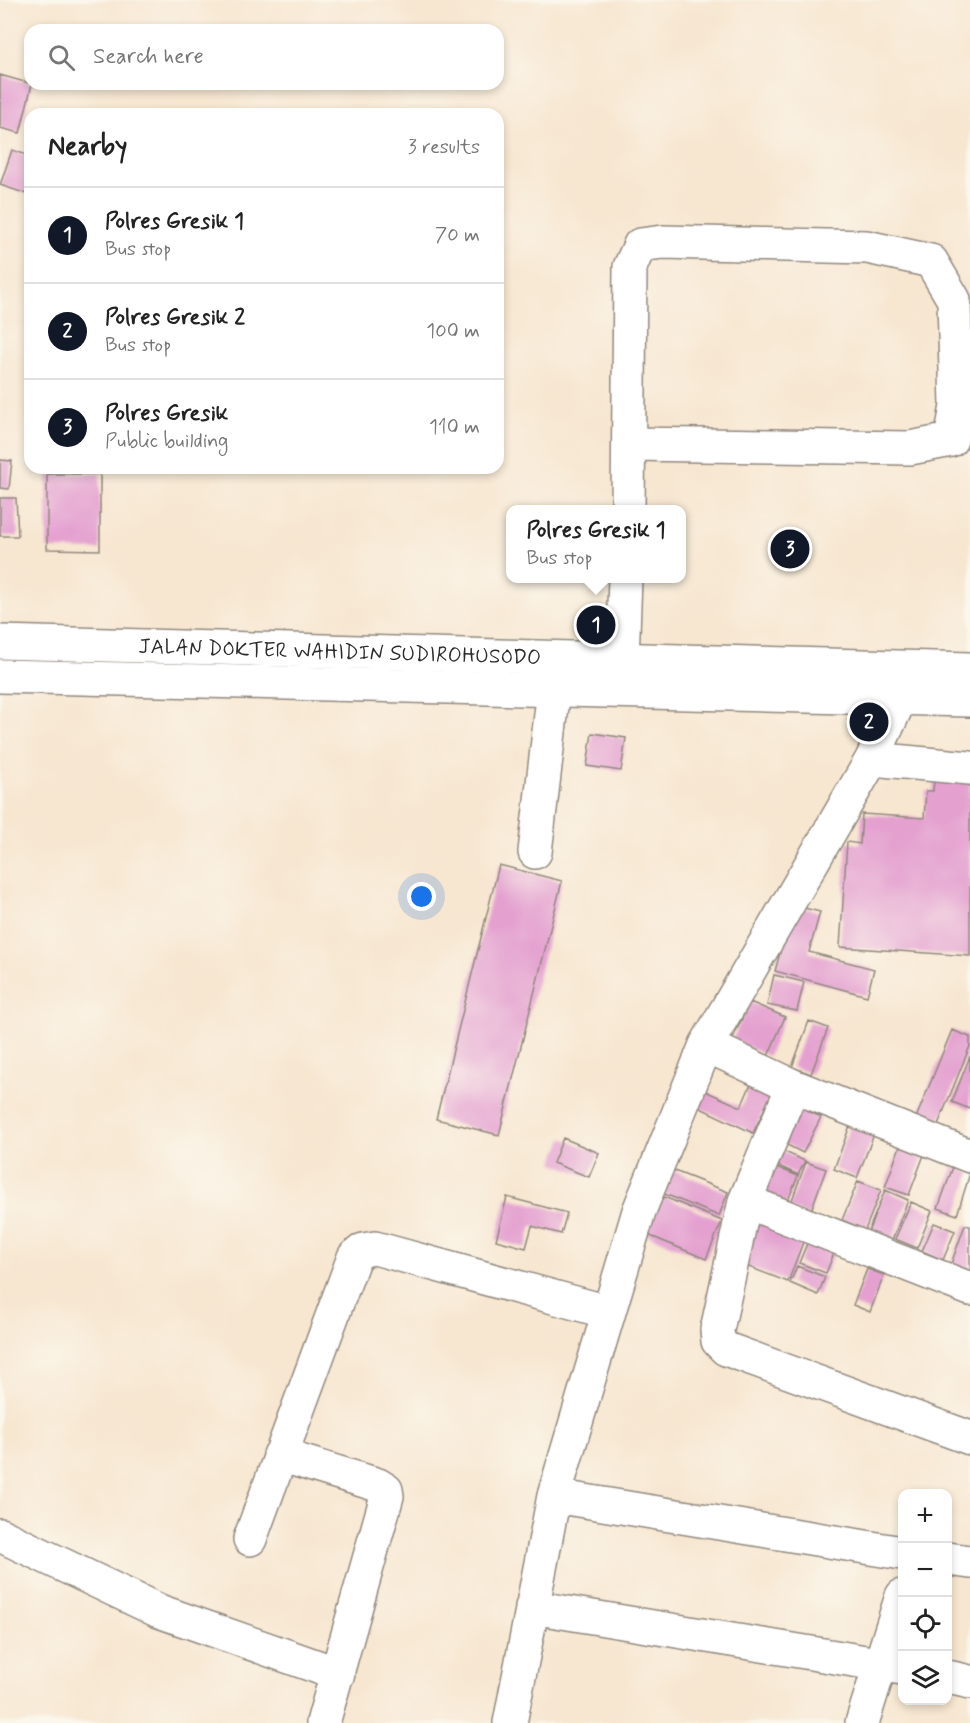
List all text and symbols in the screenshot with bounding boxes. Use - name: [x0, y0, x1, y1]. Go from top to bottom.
- search box: [24, 24, 504, 90]
- icon: search: [45, 41, 78, 74]
- text: Search here: [93, 43, 204, 71]
- text: Nearby: [48, 130, 127, 164]
- text: 3 results: [408, 134, 480, 161]
- text: Polres Gresik 1: [105, 208, 244, 236]
- text: 1: [63, 222, 72, 249]
- text: 70 m: [435, 222, 480, 249]
- text: Bus stop: [105, 236, 171, 263]
- text: Polres Gresik 2: [105, 304, 245, 332]
- text: 2: [63, 318, 72, 345]
- text: 100 m: [426, 318, 480, 345]
- text: Bus stop: [105, 332, 171, 359]
- text: Polres Gresik: [105, 400, 228, 428]
- text: 3: [63, 414, 72, 441]
- text: 110 m: [429, 414, 480, 441]
- text: Public building: [105, 428, 228, 455]
- popup: [506, 505, 686, 583]
- text: Polres Gresik 1: [526, 517, 666, 545]
- pin: 3: [770, 526, 810, 572]
- text: Bus stop: [526, 545, 593, 572]
- pin: 1: [576, 602, 616, 648]
- street label: JALAN DOKTER WAHIDIN SUDIROHUSODO: [138, 633, 542, 672]
- pin: 2: [850, 700, 888, 744]
- your location: [407, 882, 436, 911]
- map controls: [898, 1489, 952, 1705]
- button: +: [898, 1489, 952, 1543]
- button: −: [898, 1543, 952, 1597]
- button: locate: [898, 1597, 952, 1651]
- button: layers: [898, 1651, 952, 1705]

